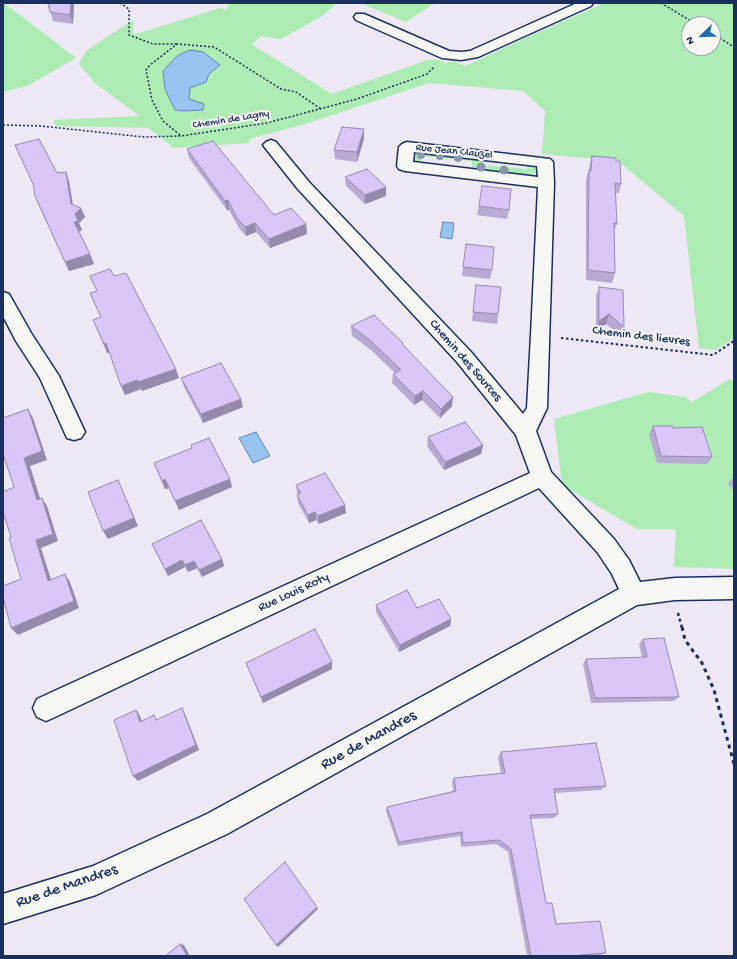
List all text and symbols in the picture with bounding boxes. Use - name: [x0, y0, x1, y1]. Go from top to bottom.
- north arrow: [681, 16, 721, 56]
- text: N: [684, 35, 698, 46]
- street label: Chemin de Lagny: [192, 107, 270, 133]
- street label: Rue Jean Clauzel: [415, 141, 493, 163]
- street label: Chemin des Sources: [425, 317, 505, 405]
- street label: Chemin des lievres: [591, 323, 691, 351]
- street label: Rue Louis Roty: [256, 570, 332, 616]
- street label: Rue de Mandres: [318, 707, 420, 775]
- street label: Rue de Mandres: [14, 861, 120, 913]

